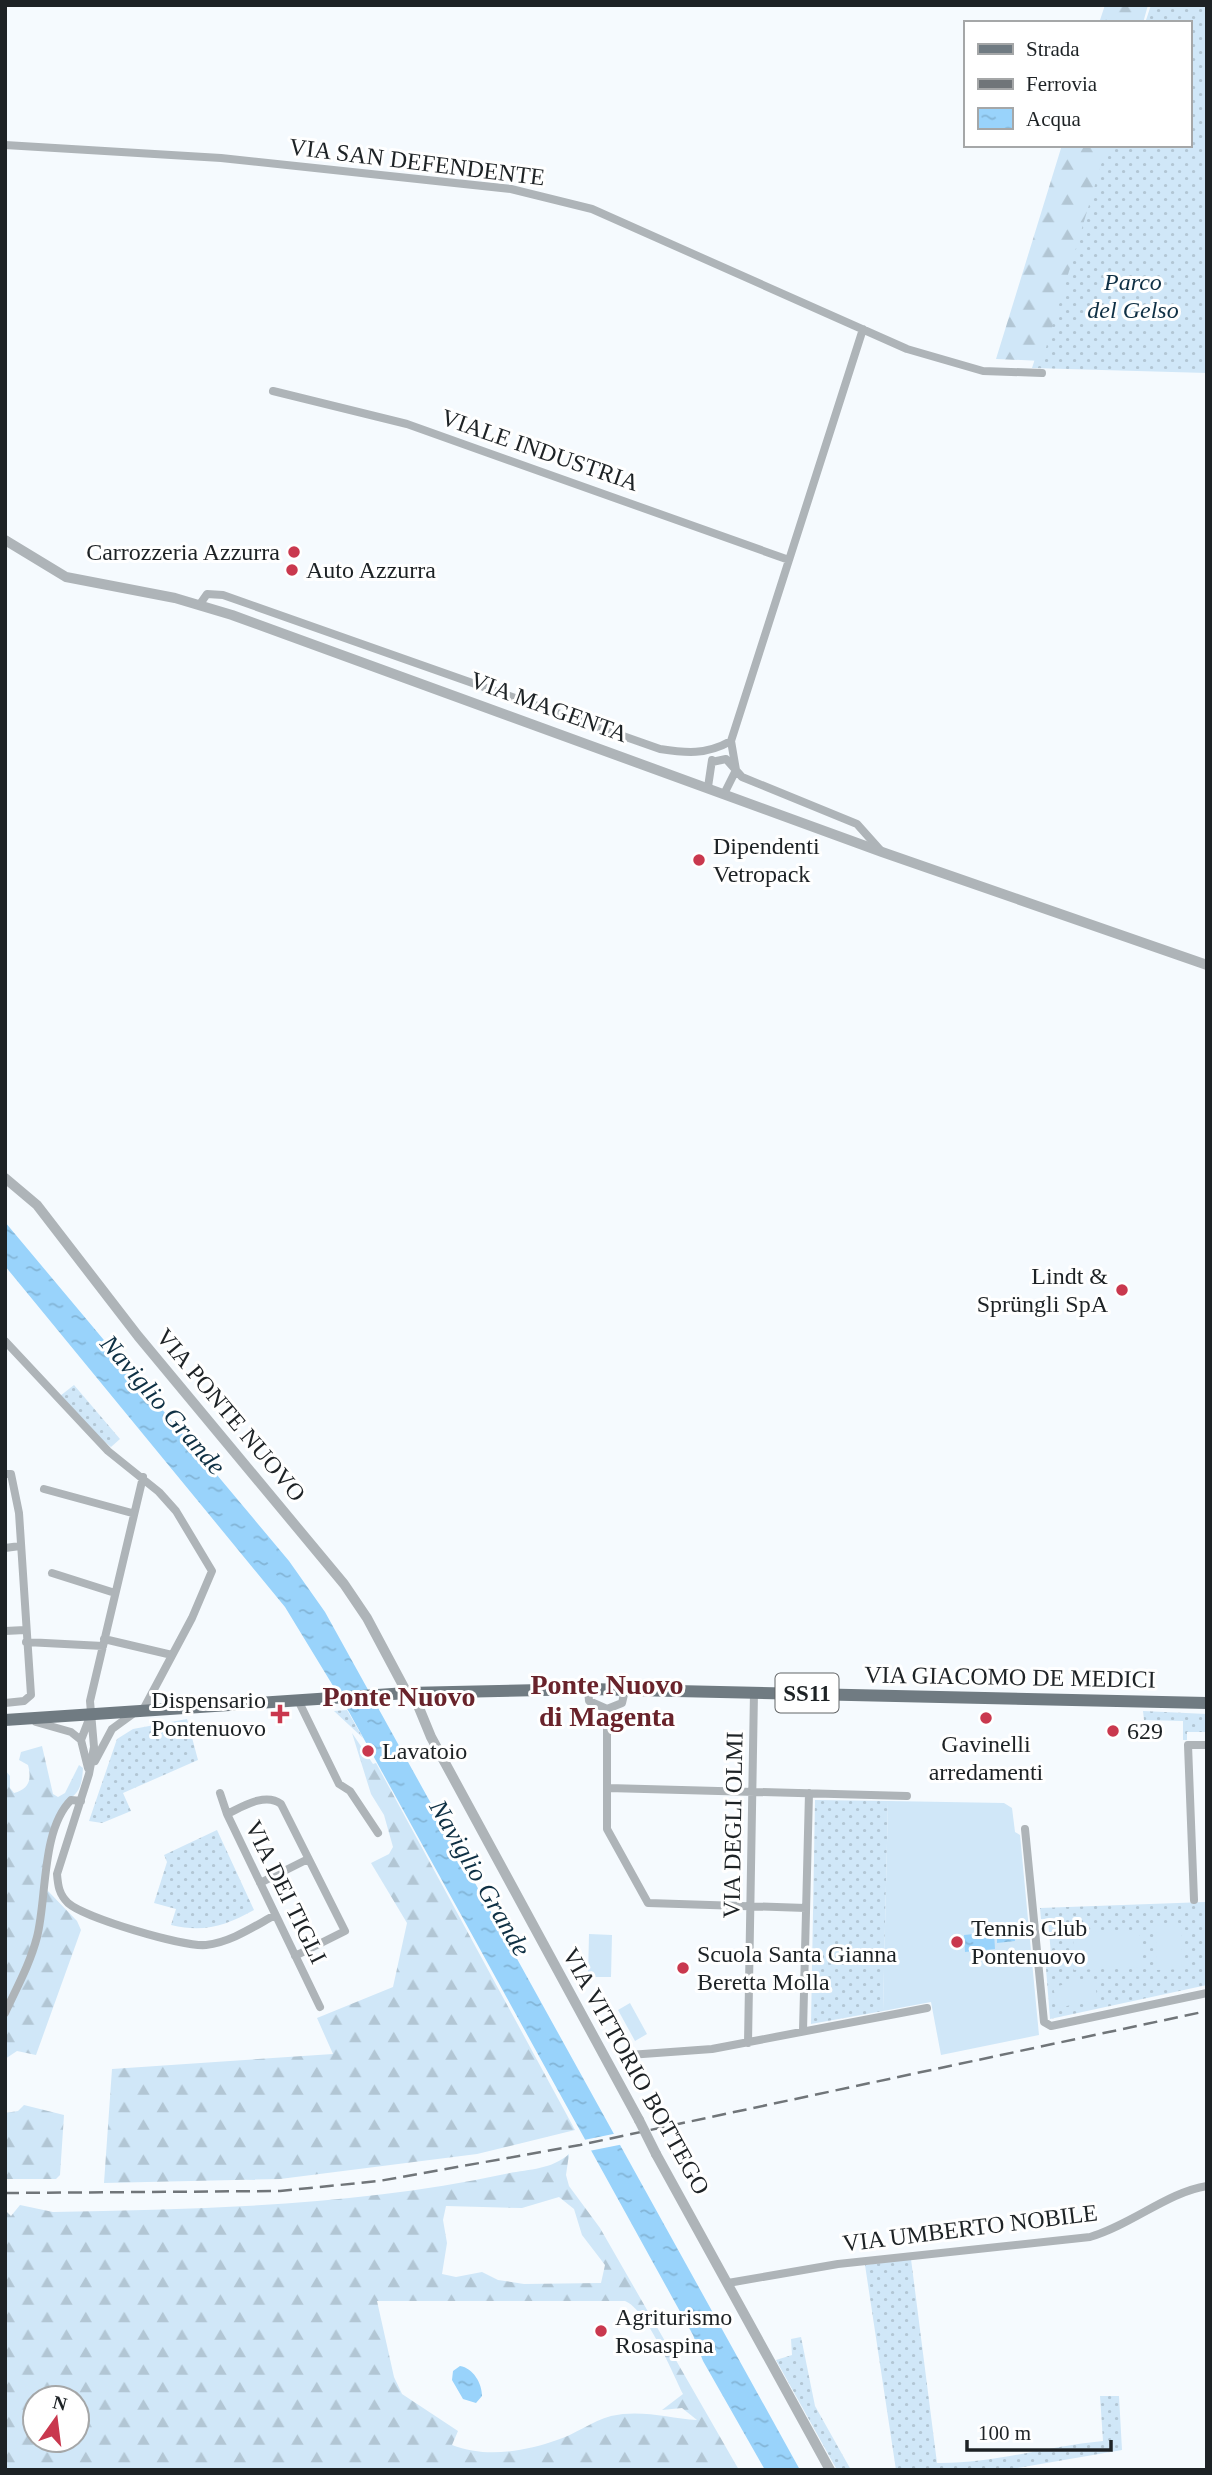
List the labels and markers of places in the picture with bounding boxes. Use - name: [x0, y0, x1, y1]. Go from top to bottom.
- place label: Carrozzeria Azzurra: [86, 539, 280, 565]
- marker: Carrozzeria Azzurra: [286, 544, 302, 560]
- place label: Auto Azzurra: [306, 557, 436, 583]
- marker: Auto Azzurra: [284, 562, 300, 578]
- place label: Dipendenti Vetropack: [713, 833, 820, 887]
- marker: Dipendenti Vetropack: [691, 852, 707, 868]
- place label: Lindt & Sprüngli SpA: [977, 1263, 1109, 1317]
- marker: Lindt & Sprüngli SpA: [1114, 1282, 1130, 1298]
- place label: Dispensario Pontenuovo: [151, 1687, 266, 1741]
- marker: Dispensario Pontenuovo: [272, 1706, 288, 1722]
- marker: Gavinelli arredamenti: [978, 1710, 994, 1726]
- place label: 629: [1127, 1718, 1163, 1744]
- marker: 629: [1105, 1723, 1121, 1739]
- place label: Gavinelli arredamenti: [929, 1731, 1044, 1785]
- place label: Lavatoio: [382, 1738, 467, 1764]
- marker: Lavatoio: [360, 1743, 376, 1759]
- place label: Tennis Club Pontenuovo: [971, 1915, 1087, 1969]
- marker: Tennis Club Pontenuovo: [949, 1934, 965, 1950]
- place label: Scuola Santa Gianna Beretta Molla: [697, 1941, 897, 1995]
- marker: Scuola Santa Gianna Beretta Molla: [675, 1960, 691, 1976]
- place label: Agriturismo Rosaspina: [615, 2304, 732, 2358]
- marker: Agriturismo Rosaspina: [593, 2323, 609, 2339]

